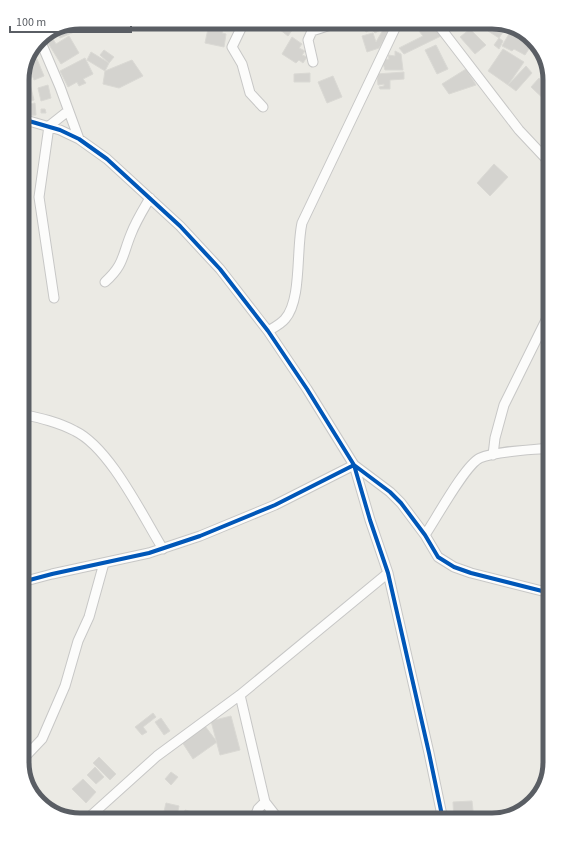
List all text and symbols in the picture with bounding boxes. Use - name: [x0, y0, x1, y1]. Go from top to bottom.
- scale bar: [10, 8, 131, 34]
- text: 100 m: [16, 14, 46, 31]

